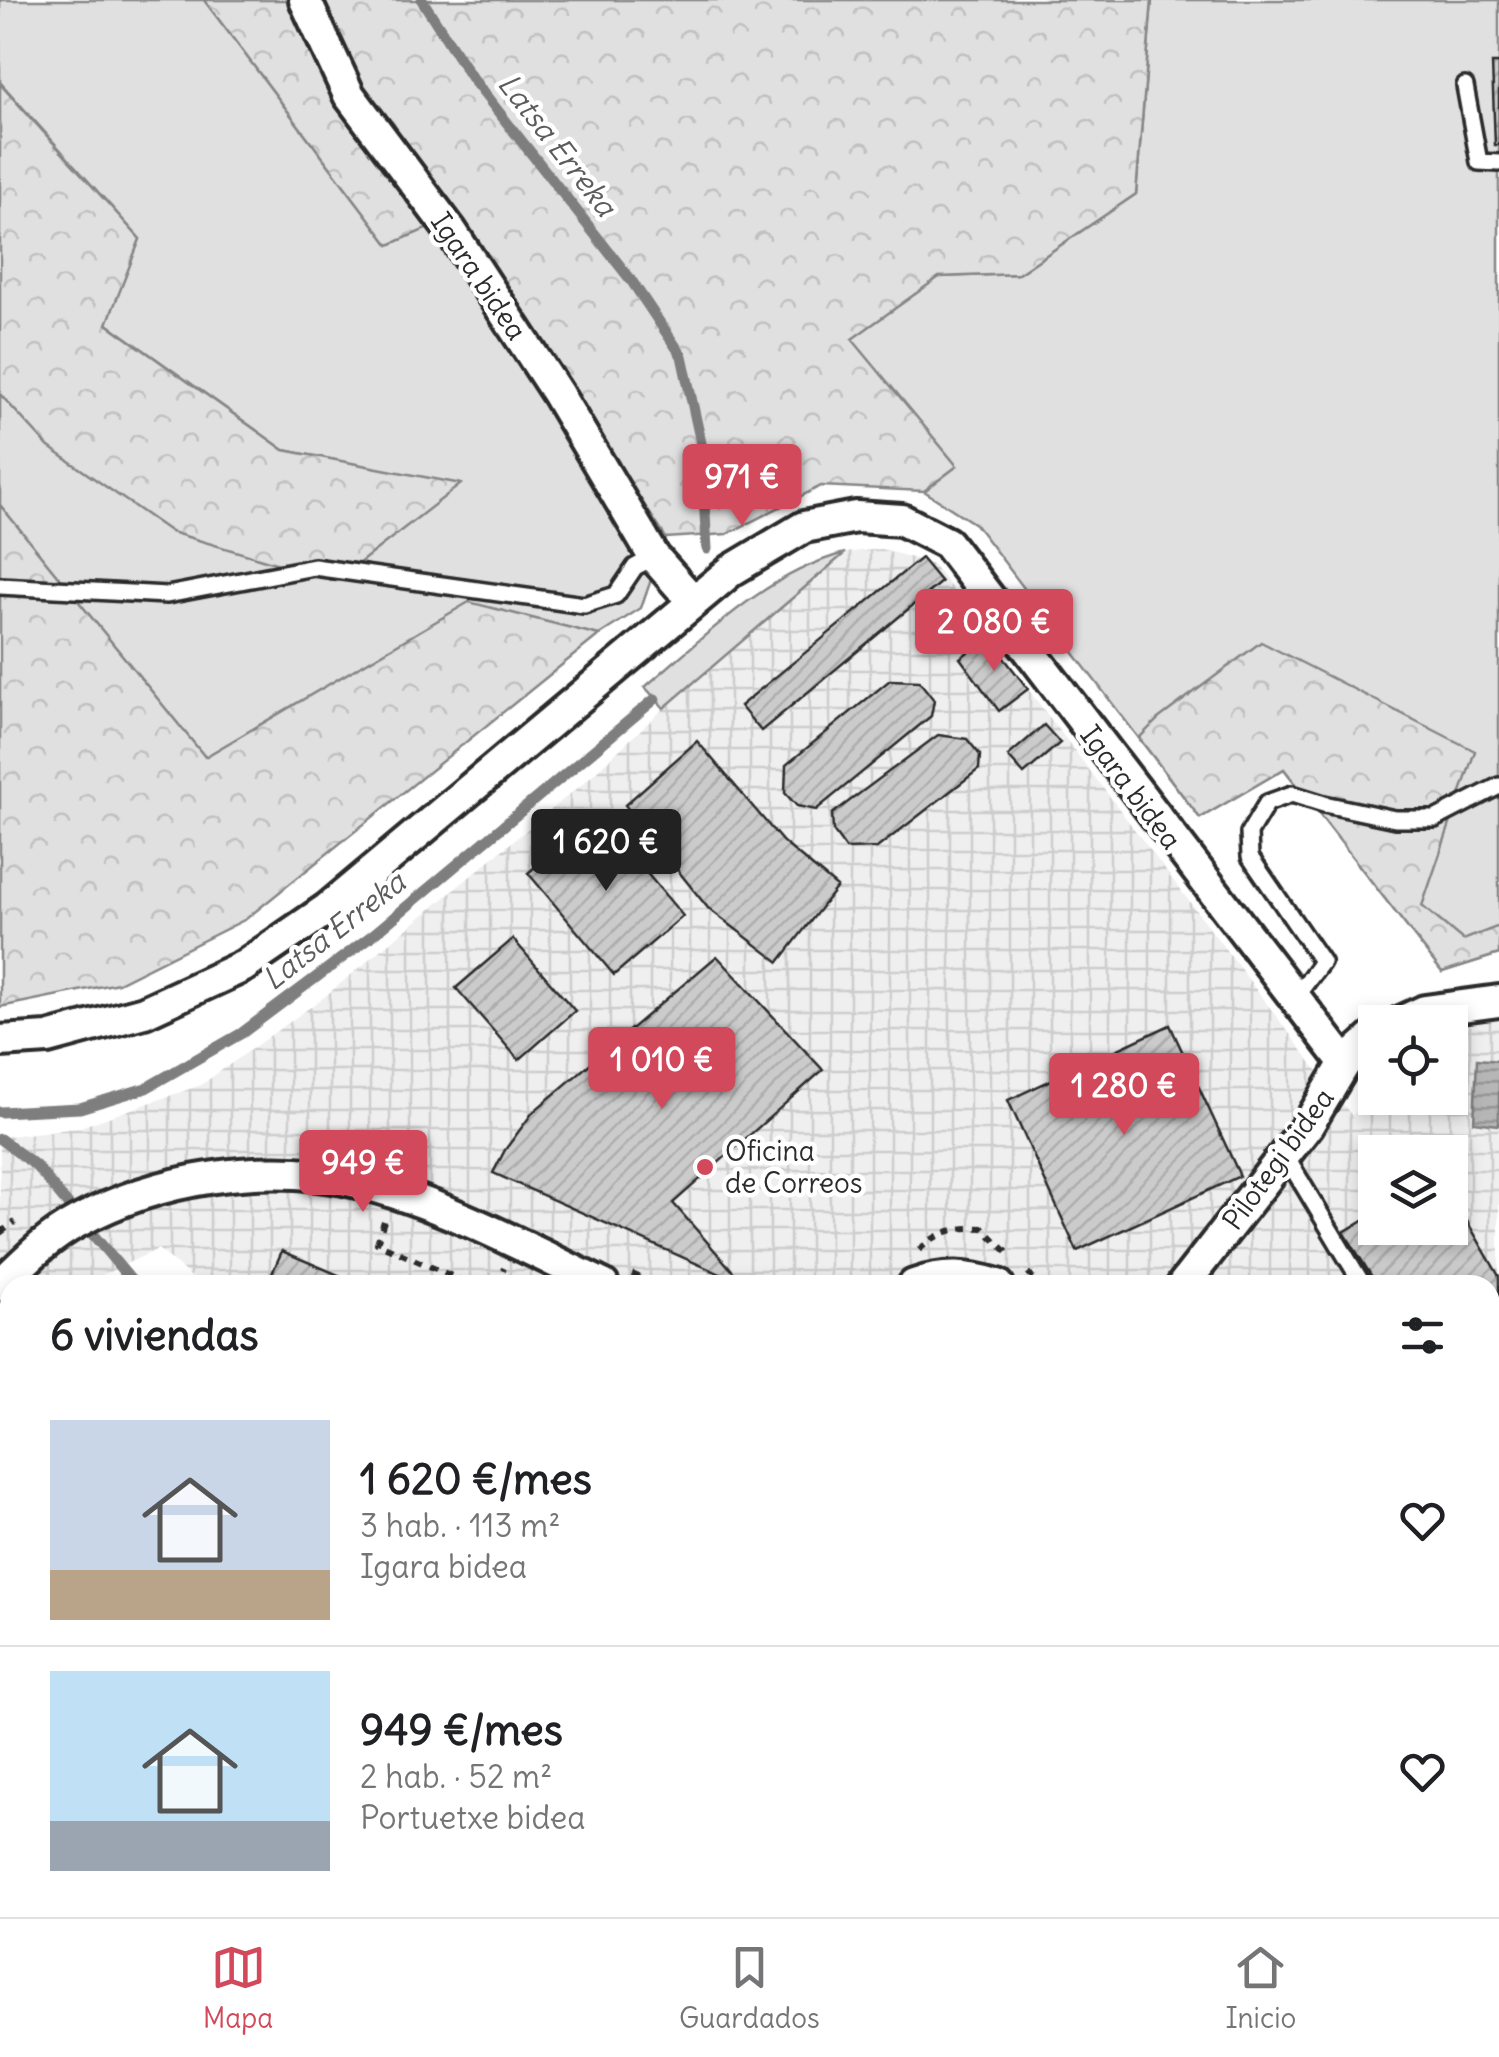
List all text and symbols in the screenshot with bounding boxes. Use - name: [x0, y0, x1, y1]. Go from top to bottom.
- water label: Latsa Erreka: [490, 65, 626, 225]
- street label: Igara bidea: [423, 205, 535, 347]
- pin: 971 €: [672, 444, 812, 529]
- text: 971 €: [705, 456, 779, 497]
- pin: 2 080 €: [902, 589, 1086, 674]
- text: 2 080 €: [937, 601, 1051, 642]
- street label: Igara bidea: [1073, 718, 1189, 856]
- pin: 1 620 €: [514, 809, 698, 894]
- text: 1 620 €: [553, 821, 659, 862]
- water label: Latsa Erreka: [254, 862, 414, 998]
- map controls: [1358, 1005, 1468, 1245]
- button: locate: [1358, 1005, 1468, 1115]
- pin: 1 010 €: [570, 1027, 754, 1112]
- text: 1 010 €: [610, 1039, 714, 1080]
- pin: 1 280 €: [1032, 1053, 1216, 1138]
- text: 1 280 €: [1071, 1065, 1177, 1106]
- street label: Pilotegi bidea: [1214, 1081, 1342, 1237]
- pin: 949 €: [293, 1130, 433, 1215]
- place label: Oficina de Correos: [725, 1133, 863, 1201]
- button: layers: [1358, 1135, 1468, 1245]
- text: 949 €: [321, 1142, 405, 1183]
- marker: Oficina de Correos: [694, 1156, 716, 1178]
- icon: filters: [1395, 1308, 1450, 1363]
- text: 6 viviendas: [50, 1309, 259, 1361]
- text: 1 620 €/mes: [360, 1453, 592, 1505]
- icon: home: [130, 1460, 250, 1580]
- icon: heart: [1395, 1493, 1450, 1548]
- text: 3 hab. · 113 m²: [360, 1505, 560, 1546]
- text: Igara bidea: [360, 1546, 527, 1587]
- text: 949 €/mes: [360, 1704, 563, 1756]
- icon: home: [130, 1711, 250, 1831]
- icon: heart: [1395, 1744, 1450, 1799]
- text: 2 hab. · 52 m²: [360, 1756, 552, 1797]
- text: Portuetxe bidea: [360, 1797, 586, 1838]
- tab: Mapa: [203, 1940, 273, 2036]
- tab: Guardados: [679, 1940, 820, 2036]
- tab: Inicio: [1225, 1940, 1296, 2036]

